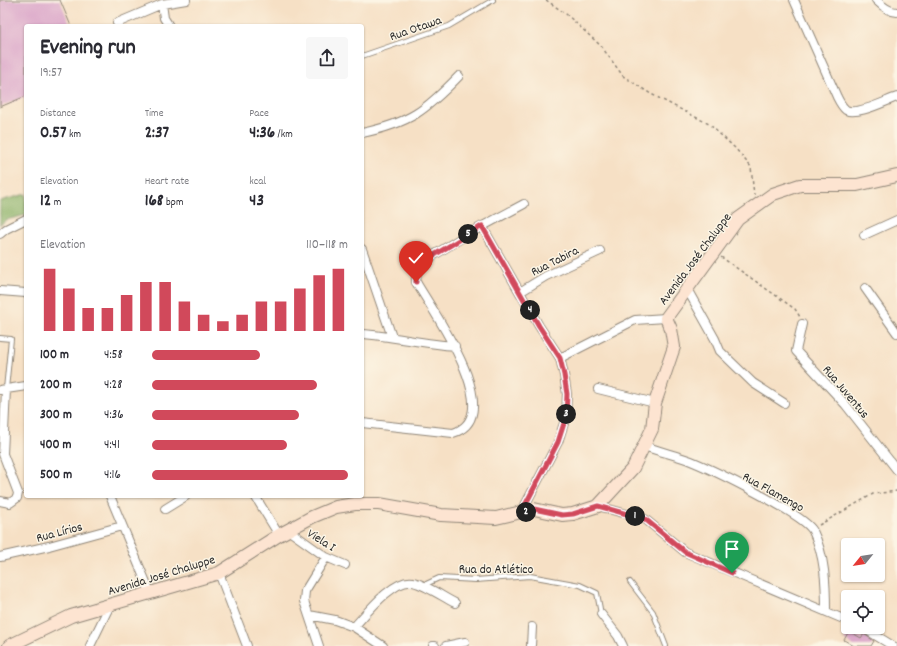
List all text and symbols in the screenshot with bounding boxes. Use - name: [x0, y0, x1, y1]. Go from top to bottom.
- street label: Rua Otawa: [387, 11, 445, 47]
- text: Evening run: [40, 33, 136, 64]
- button: share: [306, 37, 348, 79]
- text: 19:57: [40, 64, 62, 83]
- text: Distance: [40, 106, 76, 122]
- text: Time: [145, 106, 163, 122]
- text: Pace: [249, 106, 269, 122]
- text: 0.57: [40, 122, 66, 146]
- text: 2:37: [145, 122, 169, 146]
- text: 4:36: [249, 122, 275, 146]
- text: km: [66, 127, 81, 143]
- text: /km: [275, 127, 293, 143]
- text: Elevation: [40, 174, 78, 190]
- text: Heart rate: [145, 174, 189, 190]
- text: kcal: [249, 174, 266, 190]
- text: 12: [40, 190, 51, 214]
- text: 168: [145, 190, 164, 214]
- text: 43: [249, 190, 264, 214]
- text: m: [51, 195, 61, 211]
- text: bpm: [164, 195, 183, 211]
- street label: Avenida José Chaluppe: [655, 209, 737, 310]
- pin: 5: [458, 224, 478, 244]
- text: 5: [465, 226, 471, 242]
- text: Elevation: [40, 236, 85, 255]
- text: 110–118 m: [306, 236, 348, 255]
- pin: [399, 241, 433, 282]
- street label: Rua Tabira: [528, 242, 583, 282]
- icon: check: [405, 247, 427, 269]
- pin: 4: [520, 300, 540, 320]
- text: 4: [528, 302, 532, 318]
- text: 100 m: [40, 346, 69, 365]
- text: 4:58: [104, 346, 123, 365]
- street label: Rua Juventus: [817, 362, 873, 423]
- text: 200 m: [40, 376, 72, 395]
- text: 4:28: [104, 376, 122, 395]
- pin: 3: [556, 404, 576, 424]
- text: 300 m: [40, 406, 72, 425]
- text: 4:36: [104, 406, 124, 425]
- text: 3: [564, 406, 568, 422]
- text: 400 m: [40, 436, 71, 455]
- text: 4:41: [104, 436, 120, 455]
- text: 500 m: [40, 466, 72, 485]
- text: 4:16: [104, 466, 121, 485]
- street label: Rua Flamengo: [738, 468, 807, 518]
- pin: 2: [516, 502, 536, 522]
- text: 2: [524, 504, 528, 520]
- pin: 1: [625, 506, 645, 526]
- text: 1: [634, 508, 636, 524]
- street label: Rua Lírios: [34, 518, 85, 549]
- street label: Viela I: [303, 525, 339, 557]
- pin: [715, 532, 749, 573]
- icon: arrive: [721, 538, 743, 560]
- north arrow: [841, 538, 885, 582]
- map controls: [841, 538, 885, 634]
- street label: Avenida José Chaluppe: [106, 551, 218, 602]
- street label: Rua do Atlético: [459, 561, 534, 580]
- button: locate: [841, 590, 885, 634]

